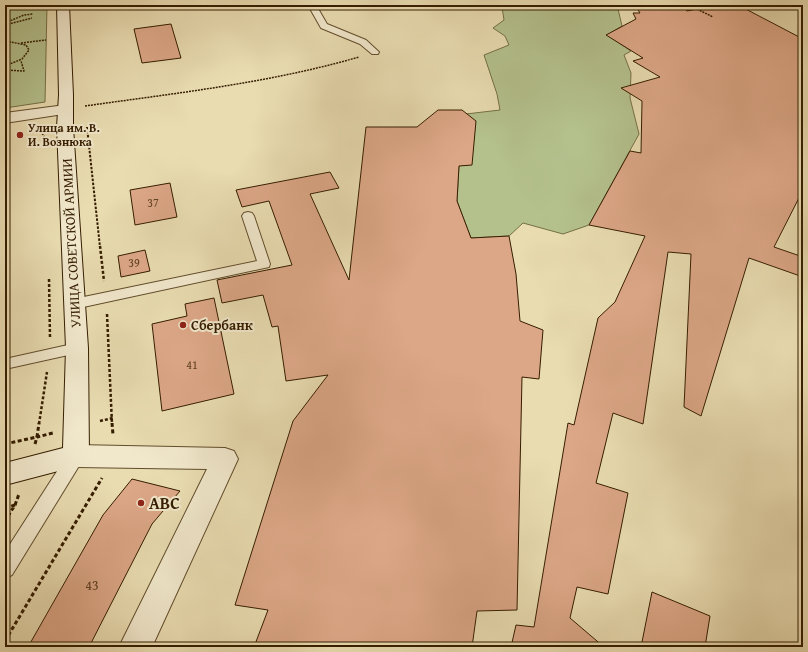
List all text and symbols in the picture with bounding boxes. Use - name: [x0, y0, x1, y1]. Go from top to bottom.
- place label: Улица им. В. И. Вознюка: [28, 119, 100, 150]
- marker: Улица им. В. И. Вознюка: [15, 130, 25, 140]
- street label: УЛИЦА СОВЕТСКОЙ АРМИИ: [57, 158, 85, 328]
- house number: 37: [147, 194, 159, 211]
- house number: 39: [128, 254, 140, 271]
- place label: Сбербанк: [191, 315, 254, 335]
- marker: Сбербанк: [178, 320, 188, 330]
- house number: 41: [186, 356, 198, 373]
- place label: ABC: [149, 490, 180, 515]
- marker: ABC: [136, 498, 146, 508]
- house number: 43: [85, 575, 99, 595]

